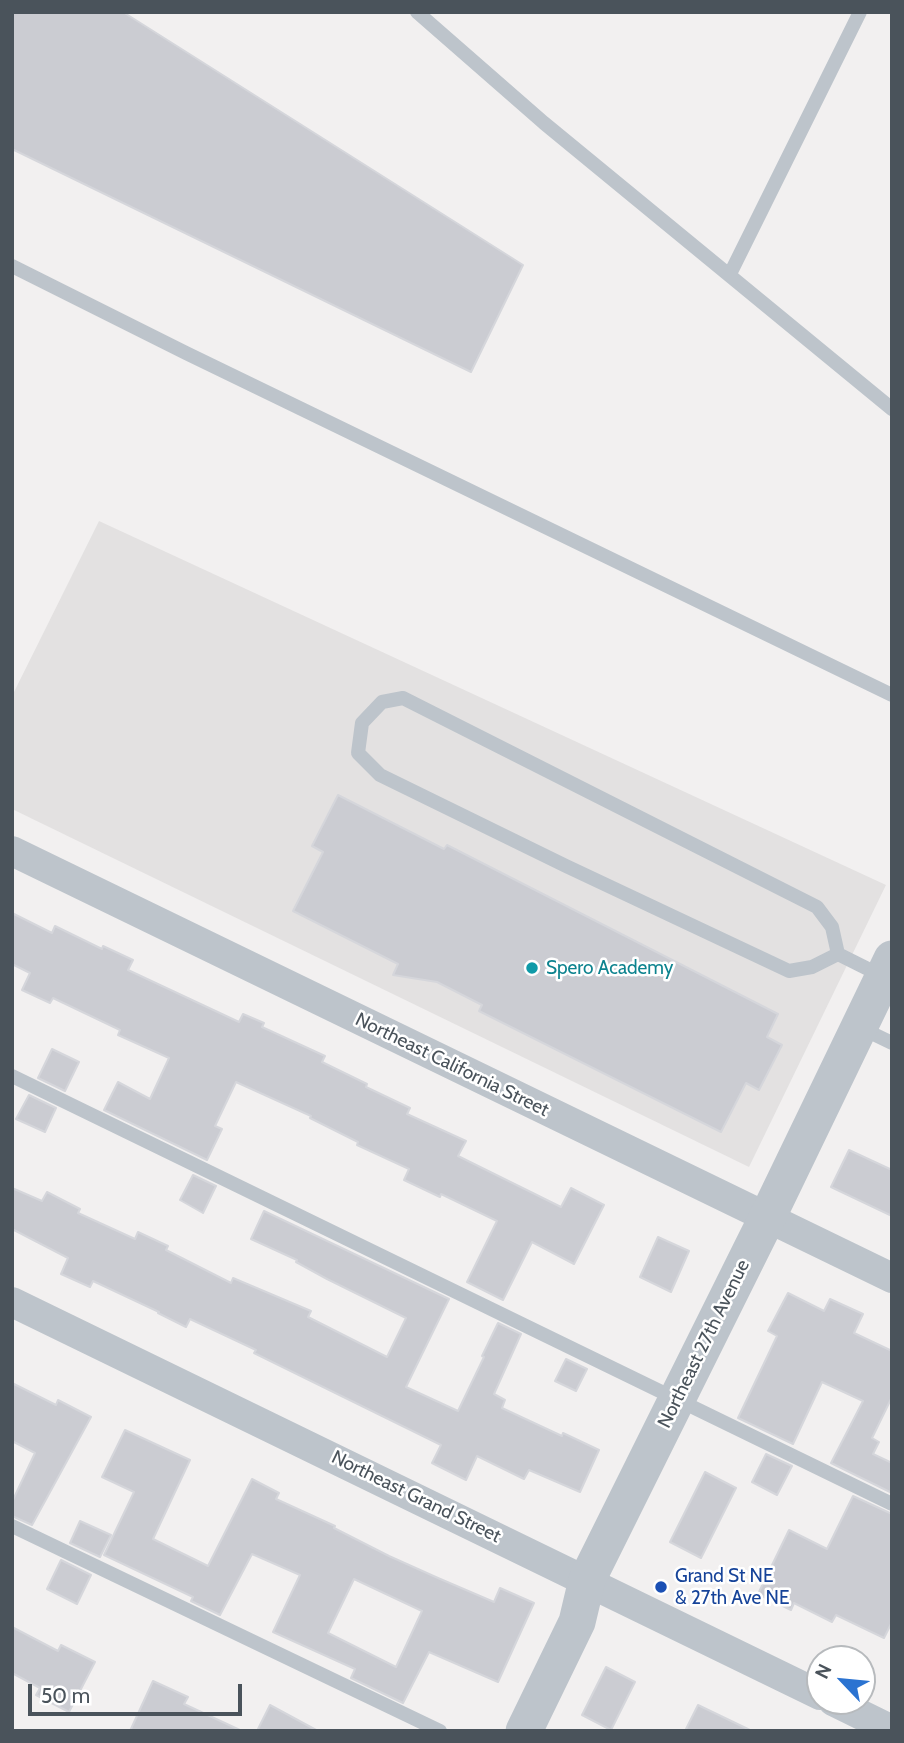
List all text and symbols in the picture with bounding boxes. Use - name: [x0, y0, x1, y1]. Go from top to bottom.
- place label: Spero Academy: [546, 957, 673, 979]
- marker: Spero Academy: [524, 960, 540, 976]
- street label: Northeast California Street: [352, 1008, 552, 1122]
- street label: Northeast 27th Avenue: [653, 1256, 755, 1432]
- street label: Northeast Grand Street: [328, 1446, 504, 1548]
- place label: Grand St NE & 27th Ave NE: [675, 1565, 789, 1609]
- marker: Grand St NE & 27th Ave NE: [653, 1579, 669, 1595]
- north arrow: [806, 1645, 876, 1715]
- text: N: [810, 1660, 837, 1683]
- scale bar: [32, 1670, 245, 1714]
- text: 50 m: [41, 1683, 90, 1708]

